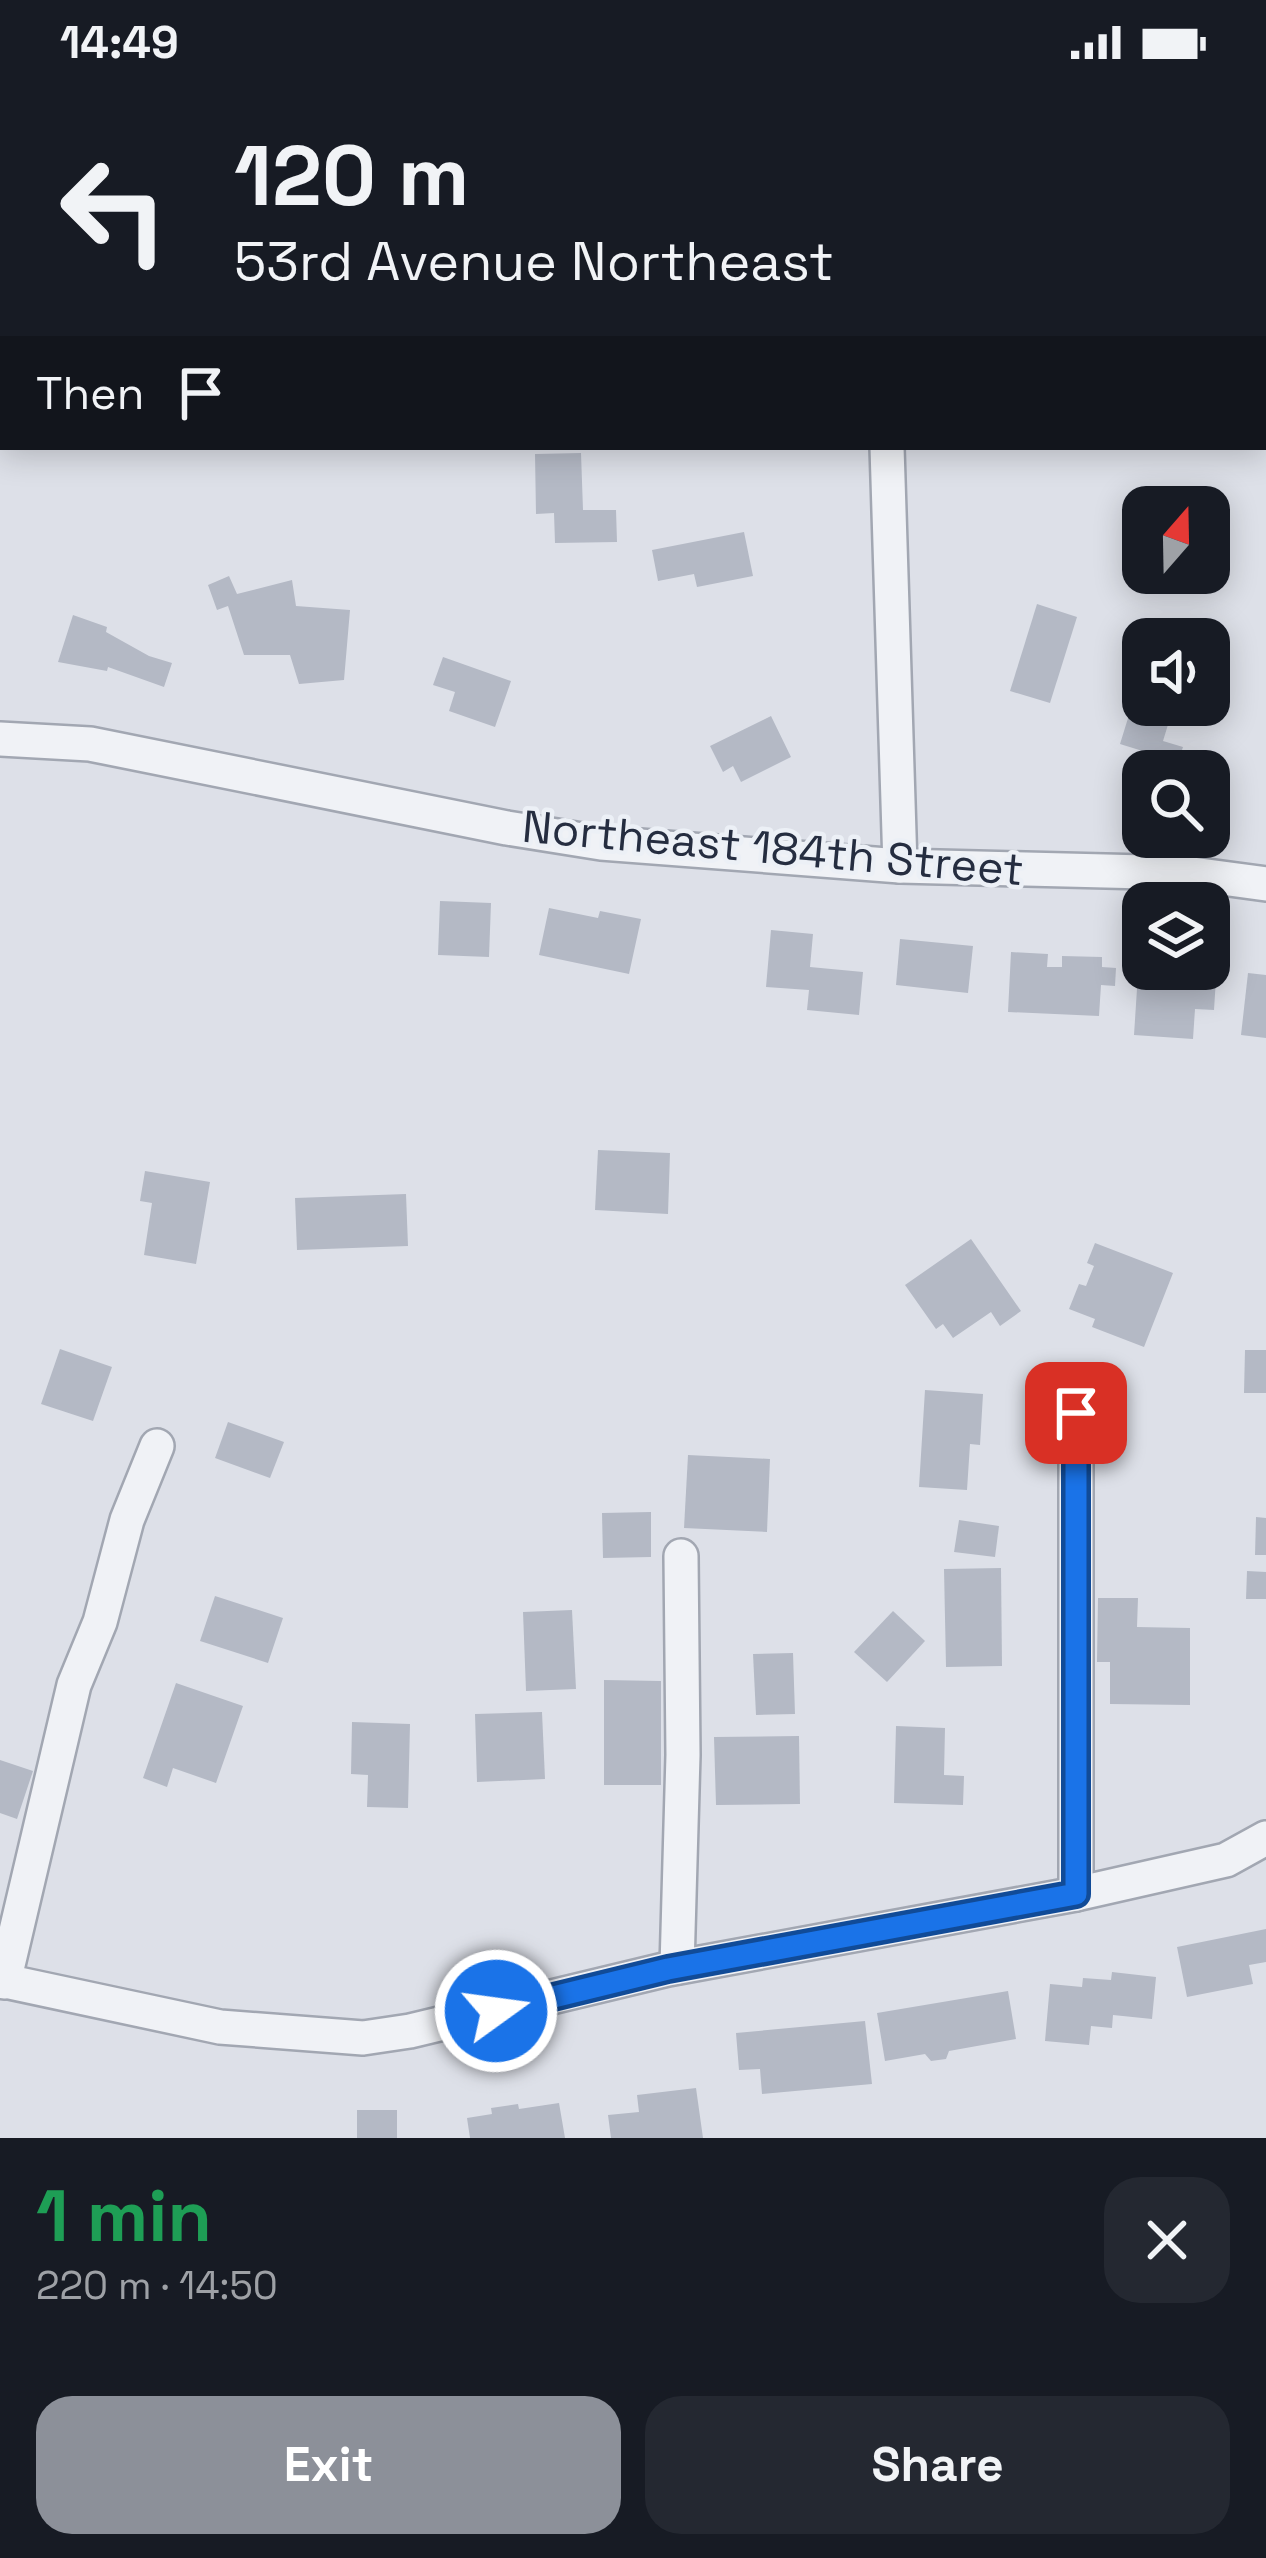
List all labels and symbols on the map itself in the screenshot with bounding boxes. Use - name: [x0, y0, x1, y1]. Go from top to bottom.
- north arrow: [1122, 486, 1230, 594]
- street label: Northeast 184th Street: [520, 798, 1026, 898]
- pin: [1025, 1362, 1127, 1464]
- position arrow: [433, 1948, 559, 2074]

